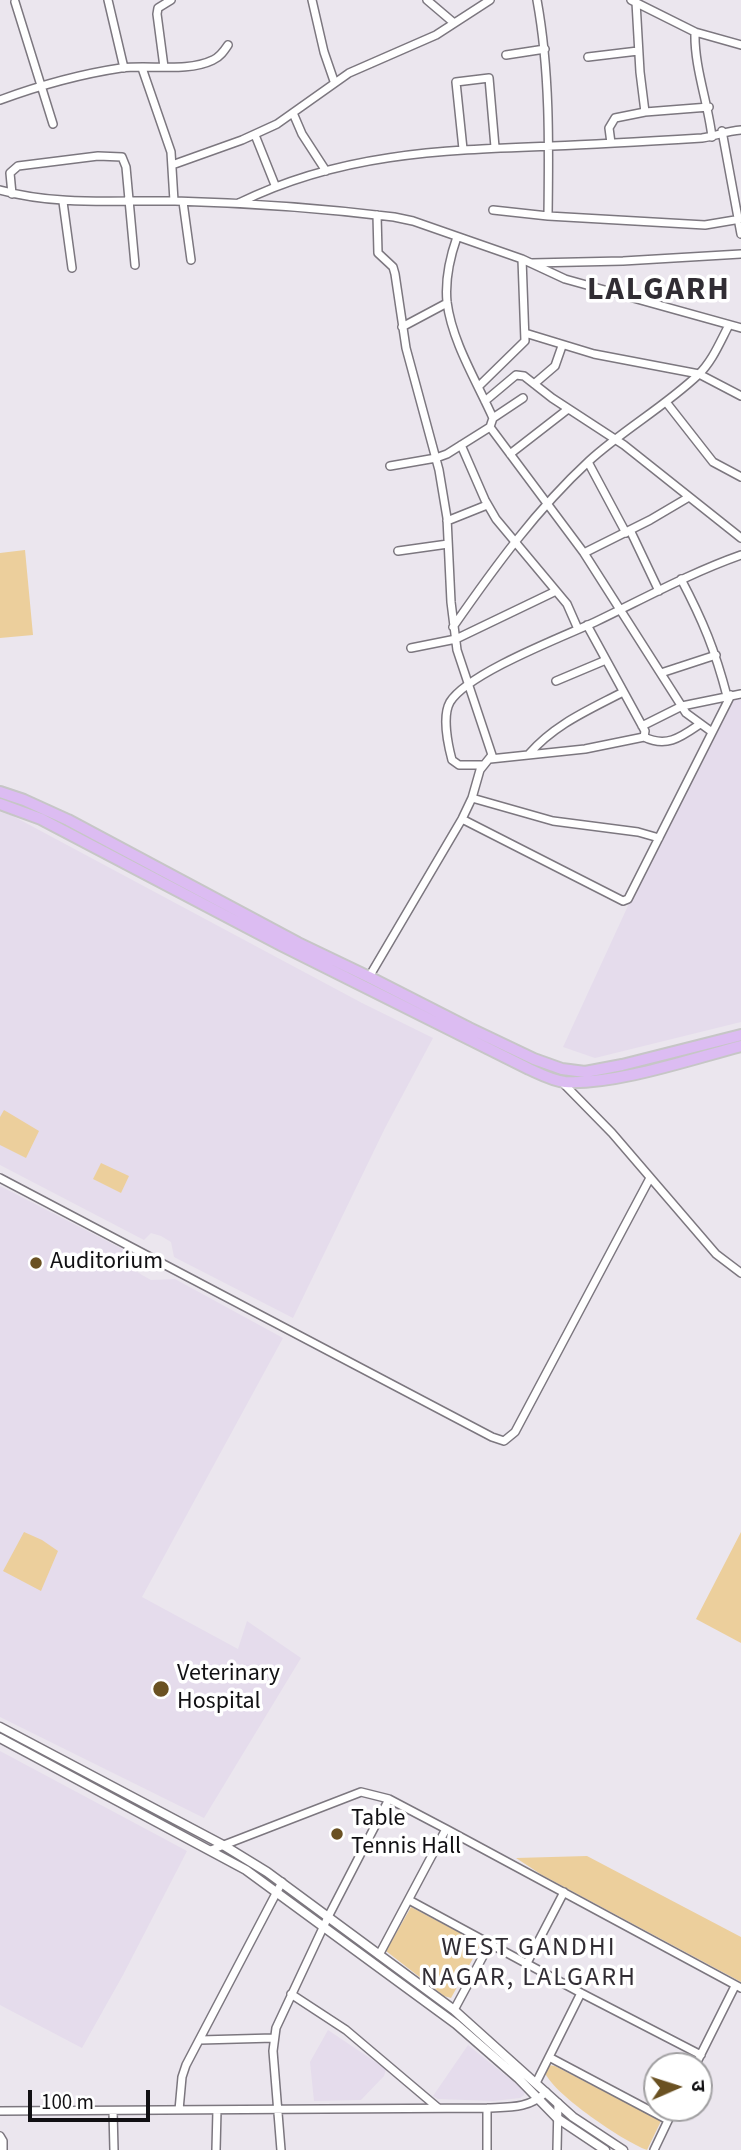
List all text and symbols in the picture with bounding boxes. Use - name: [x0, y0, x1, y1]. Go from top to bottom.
- district label: LALGARH: [588, 273, 730, 311]
- place label: Auditorium: [50, 1249, 163, 1277]
- marker: Auditorium: [28, 1255, 44, 1271]
- place label: Veterinary Hospital: [177, 1661, 280, 1717]
- marker: Veterinary Hospital: [151, 1679, 171, 1699]
- place label: Table Tennis Hall: [351, 1806, 461, 1862]
- marker: Table Tennis Hall: [329, 1826, 345, 1842]
- district label: WEST GANDHI NAGAR, LALGARH: [423, 1933, 635, 1994]
- north arrow: [643, 2052, 713, 2122]
- scale bar: [32, 2076, 154, 2120]
- text: उ: [684, 2080, 711, 2092]
- text: 100 m: [41, 2087, 94, 2117]

